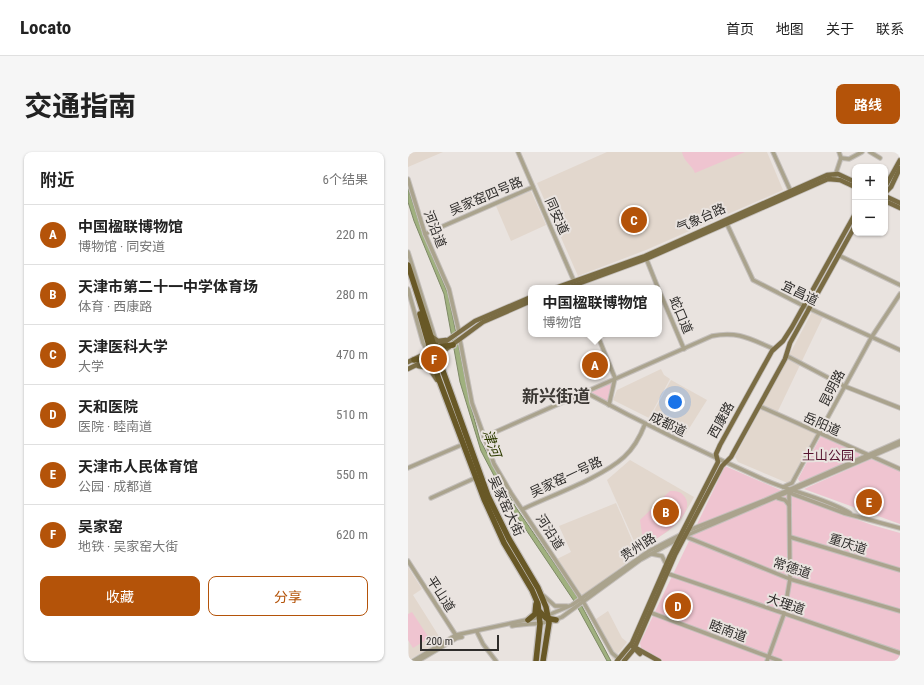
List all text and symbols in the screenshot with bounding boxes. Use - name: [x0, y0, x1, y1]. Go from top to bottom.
- text: Locato: [20, 16, 71, 39]
- text: 首页: [726, 21, 754, 37]
- text: 地图: [776, 21, 804, 37]
- text: 关于: [826, 21, 854, 37]
- text: 联系: [876, 21, 904, 37]
- button: 路线: [836, 84, 900, 124]
- text: 交通指南: [24, 90, 136, 123]
- map controls: [852, 164, 888, 236]
- button: +: [852, 164, 888, 200]
- text: 附近: [40, 170, 74, 190]
- text: 6个结果: [323, 172, 368, 187]
- street label: 吴家窑四号路: [447, 174, 525, 218]
- street label: 同安道: [542, 195, 572, 237]
- button: −: [852, 200, 888, 236]
- street label: 气象台路: [674, 201, 728, 235]
- pin: C: [621, 205, 647, 235]
- street label: 河沿道: [421, 208, 449, 250]
- text: 中国楹联博物馆: [78, 218, 183, 236]
- text: A: [49, 227, 57, 242]
- text: 220 m: [336, 227, 368, 242]
- text: 博物馆 · 同安道: [78, 239, 165, 254]
- text: 天津市第二十一中学体育场: [78, 278, 258, 296]
- street label: 宜昌道: [779, 278, 821, 308]
- popup: [528, 285, 662, 337]
- text: B: [49, 287, 57, 302]
- text: 280 m: [336, 287, 368, 302]
- text: 中国楹联博物馆: [542, 294, 648, 312]
- street label: 蛇口道: [666, 294, 696, 336]
- text: 体育 · 西康路: [78, 299, 152, 314]
- text: 博物馆: [542, 315, 582, 330]
- text: 天津医科大学: [78, 338, 168, 356]
- pin: F: [421, 344, 447, 374]
- text: C: [49, 347, 57, 362]
- text: 470 m: [336, 347, 368, 362]
- pin: A: [582, 350, 608, 380]
- text: 大学: [78, 359, 104, 374]
- street label: 昆明路: [816, 367, 848, 409]
- district label: 新兴街道: [522, 386, 590, 406]
- your location: [665, 392, 685, 412]
- text: 天和医院: [78, 398, 138, 416]
- street label: 西康路: [705, 399, 737, 441]
- text: D: [49, 407, 57, 422]
- text: 510 m: [336, 407, 368, 422]
- street label: 成都道: [647, 409, 689, 439]
- street label: 岳阳道: [801, 409, 843, 439]
- text: 医院 · 睦南道: [78, 419, 152, 434]
- water label: 津河: [480, 427, 505, 462]
- park label: 土山公园: [802, 448, 854, 463]
- street label: 吴家窑一号路: [527, 454, 605, 500]
- text: 天津市人民体育馆: [78, 458, 198, 476]
- text: E: [50, 467, 56, 482]
- text: 550 m: [336, 467, 368, 482]
- street label: 吴家窑大街: [485, 473, 527, 539]
- text: 公园 · 成都道: [78, 479, 152, 494]
- pin: E: [856, 487, 882, 517]
- pin: B: [653, 497, 679, 527]
- street label: 河沿道: [533, 512, 567, 552]
- text: 吴家窑: [78, 518, 123, 536]
- text: F: [50, 527, 56, 542]
- text: 620 m: [336, 527, 368, 542]
- street label: 贵州路: [618, 530, 658, 564]
- street label: 重庆道: [827, 531, 869, 557]
- text: 地铁 · 吴家窑大街: [78, 539, 178, 554]
- street label: 常德道: [771, 555, 813, 581]
- street label: 平山道: [424, 574, 458, 614]
- button: 收藏: [40, 576, 200, 616]
- button: 分享: [208, 576, 368, 616]
- pin: D: [665, 591, 691, 621]
- street label: 大理道: [765, 591, 807, 617]
- street label: 睦南道: [707, 617, 749, 645]
- scale bar: [420, 633, 499, 652]
- text: 200 m: [426, 635, 453, 648]

